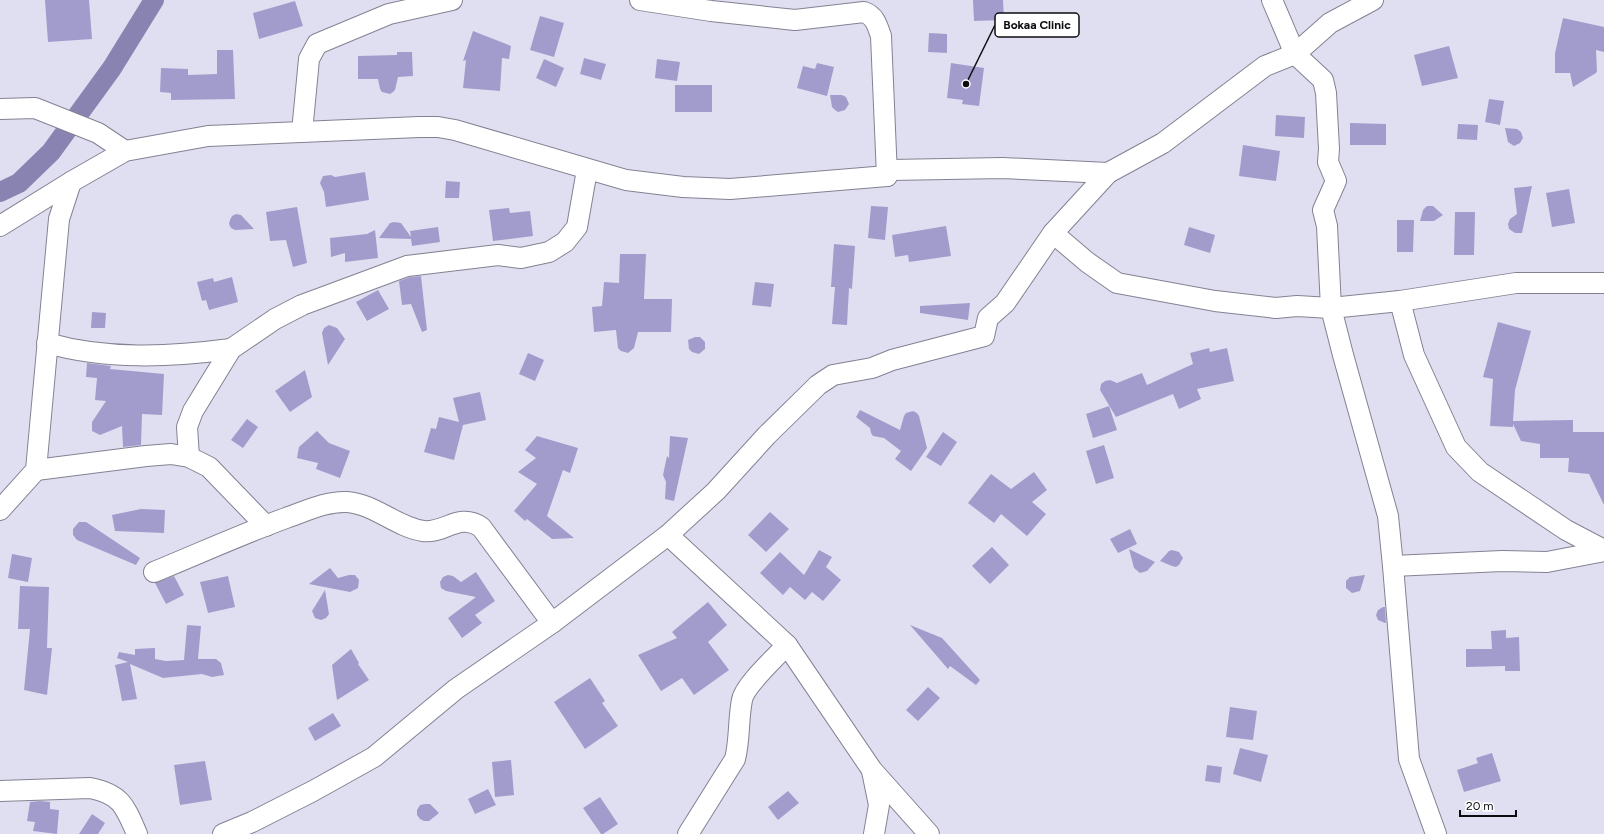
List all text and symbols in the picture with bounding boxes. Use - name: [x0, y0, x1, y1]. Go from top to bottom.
- callout: Bokaa Clinic: [995, 13, 1079, 37]
- text: Bokaa Clinic: [1003, 18, 1071, 32]
- scale bar: [1460, 792, 1516, 818]
- text: 20 m: [1466, 799, 1494, 813]

